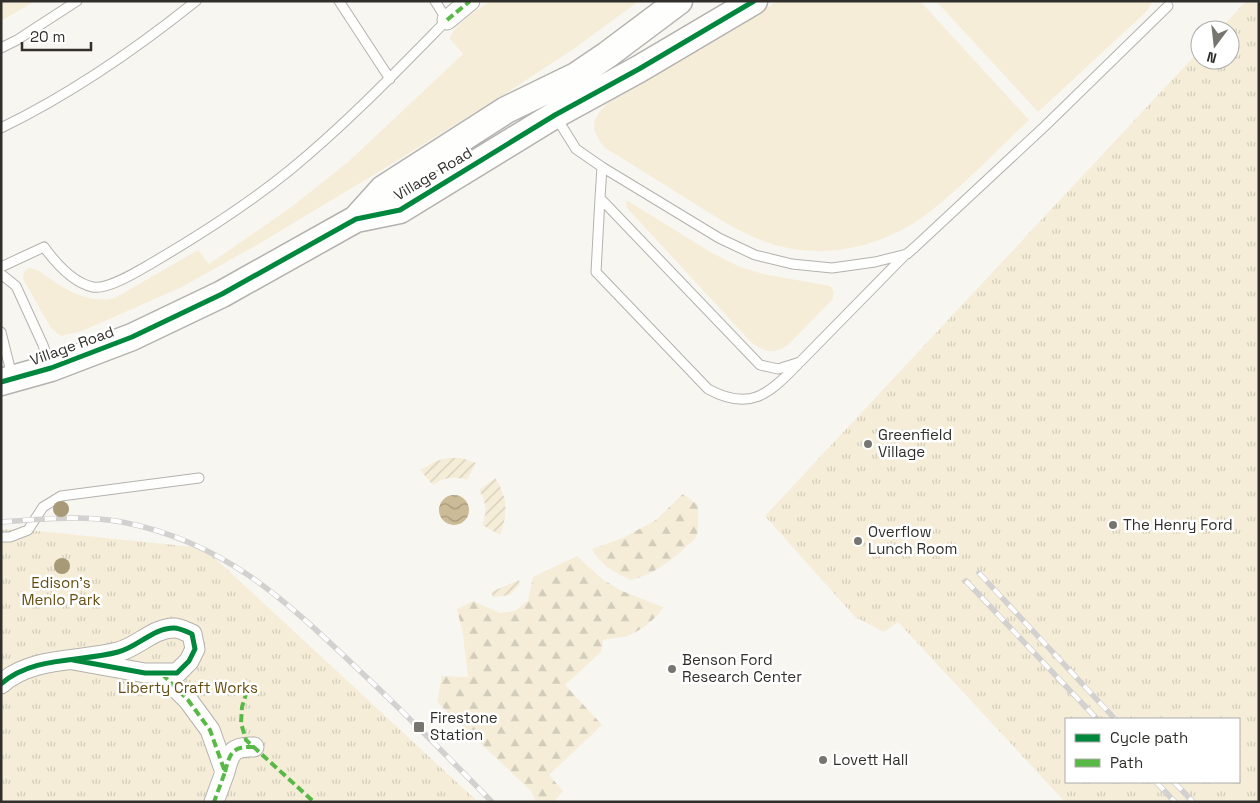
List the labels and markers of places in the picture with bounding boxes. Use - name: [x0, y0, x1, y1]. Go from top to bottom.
- place label: Greenfield Village: [878, 425, 952, 461]
- marker: Greenfield Village: [862, 438, 874, 450]
- place label: The Henry Ford: [1123, 515, 1233, 534]
- marker: The Henry Ford: [1107, 519, 1119, 531]
- place label: Overflow Lunch Room: [868, 522, 957, 558]
- marker: Overflow Lunch Room: [852, 535, 864, 547]
- place label: Benson Ford Research Center: [682, 650, 802, 686]
- marker: Benson Ford Research Center: [666, 663, 678, 675]
- place label: Firestone Station: [430, 708, 498, 744]
- marker: Firestone Station: [412, 720, 426, 734]
- place label: Lovett Hall: [833, 750, 908, 769]
- marker: Lovett Hall: [817, 754, 829, 766]

